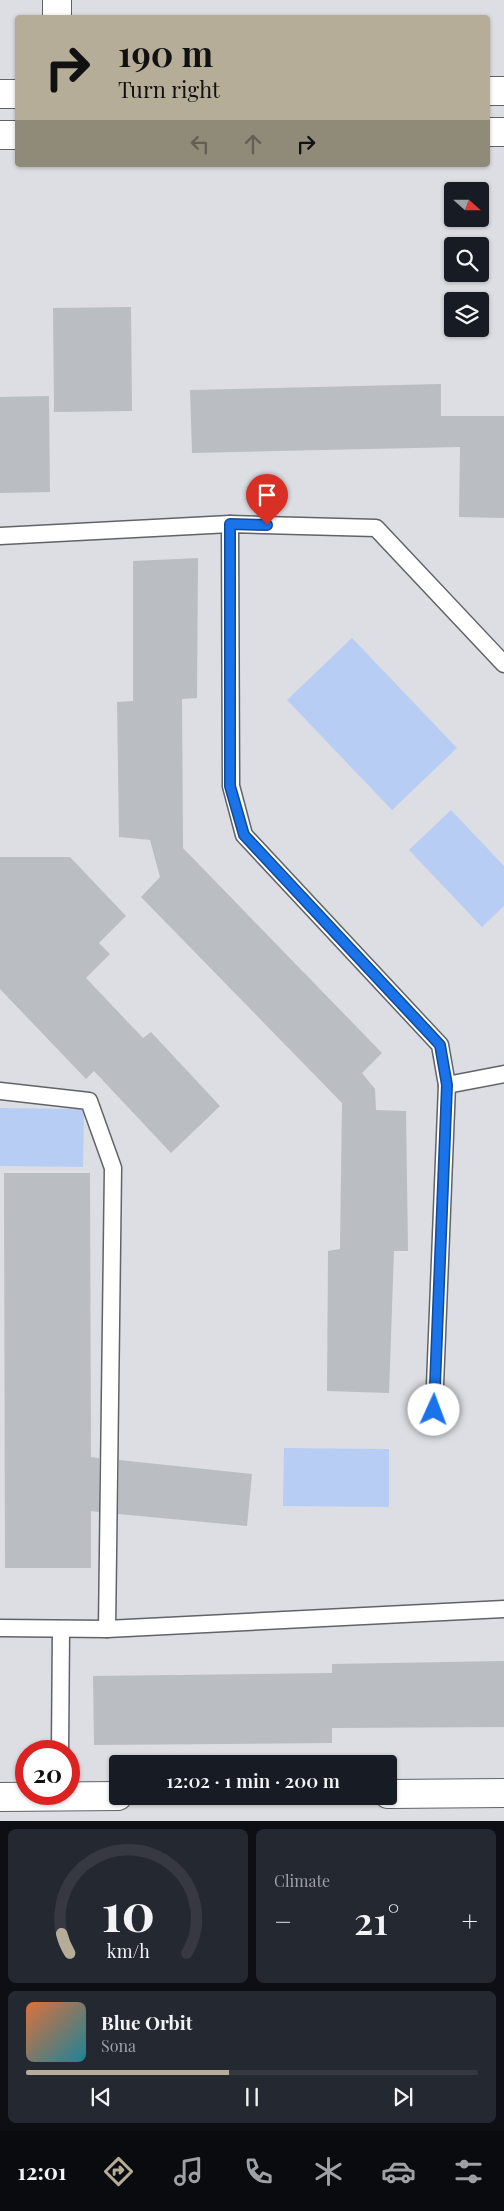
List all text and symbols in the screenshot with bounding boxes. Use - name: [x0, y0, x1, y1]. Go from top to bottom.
- text: 190 m: [118, 29, 213, 76]
- icon: right: [35, 35, 100, 100]
- text: Turn right: [118, 74, 220, 104]
- icon: left: [186, 130, 214, 158]
- icon: ahead: [239, 130, 267, 158]
- icon: right: [292, 130, 320, 158]
- north arrow: [444, 182, 489, 228]
- map controls: [444, 182, 489, 337]
- button: search: [444, 237, 489, 282]
- button: layers: [444, 292, 489, 337]
- pin: [246, 474, 288, 525]
- icon: arrive: [253, 481, 281, 509]
- position arrow: [407, 1383, 459, 1435]
- speed limit sign: 20: [15, 1740, 80, 1805]
- text: 12:02 · 1 min · 200 m: [166, 1767, 340, 1793]
- text: Climate: [274, 1870, 330, 1891]
- text: 10: [101, 1876, 155, 1945]
- text: 21°: [354, 1894, 400, 1945]
- text: −: [274, 1902, 292, 1939]
- text: +: [462, 1902, 478, 1939]
- text: km/h: [107, 1939, 150, 1962]
- text: Blue Orbit: [101, 2009, 192, 2035]
- text: Sona: [101, 2035, 136, 2056]
- icon: previous: [87, 2083, 115, 2111]
- icon: pause: [238, 2083, 266, 2111]
- icon: next: [389, 2083, 417, 2111]
- icon: directions: [101, 2154, 136, 2189]
- icon: music: [171, 2154, 206, 2189]
- icon: phone: [241, 2154, 276, 2189]
- icon: climate: [311, 2154, 346, 2189]
- icon: car: [381, 2154, 416, 2189]
- icon: filters: [451, 2154, 486, 2189]
- text: 12:01: [18, 2156, 66, 2186]

